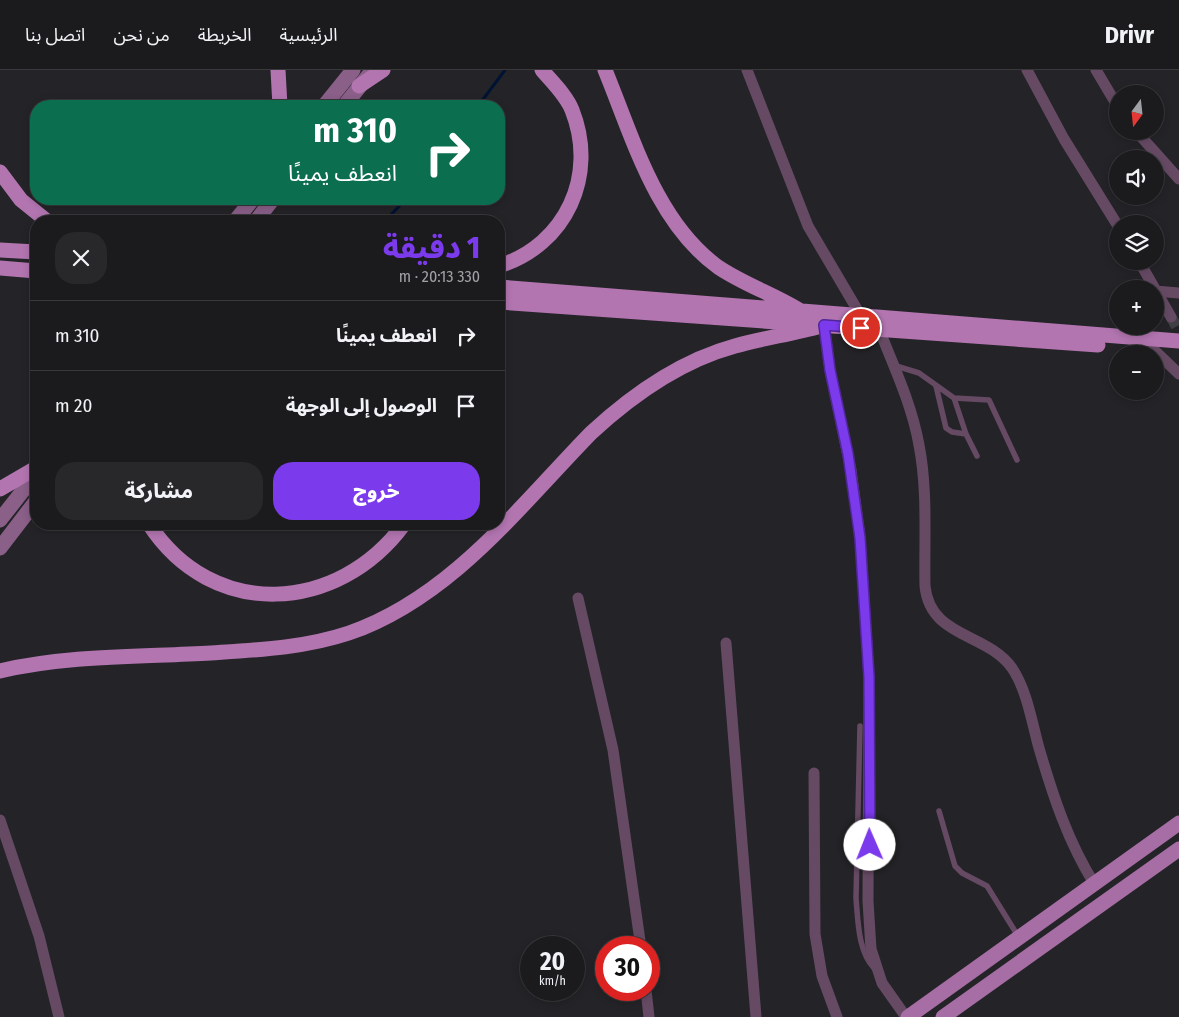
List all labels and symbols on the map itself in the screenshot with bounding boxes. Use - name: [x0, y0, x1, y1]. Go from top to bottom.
- north arrow: [1109, 85, 1164, 140]
- pin: [840, 307, 882, 349]
- position arrow: [843, 818, 895, 870]
- speed limit sign: 30: [595, 936, 660, 1001]

